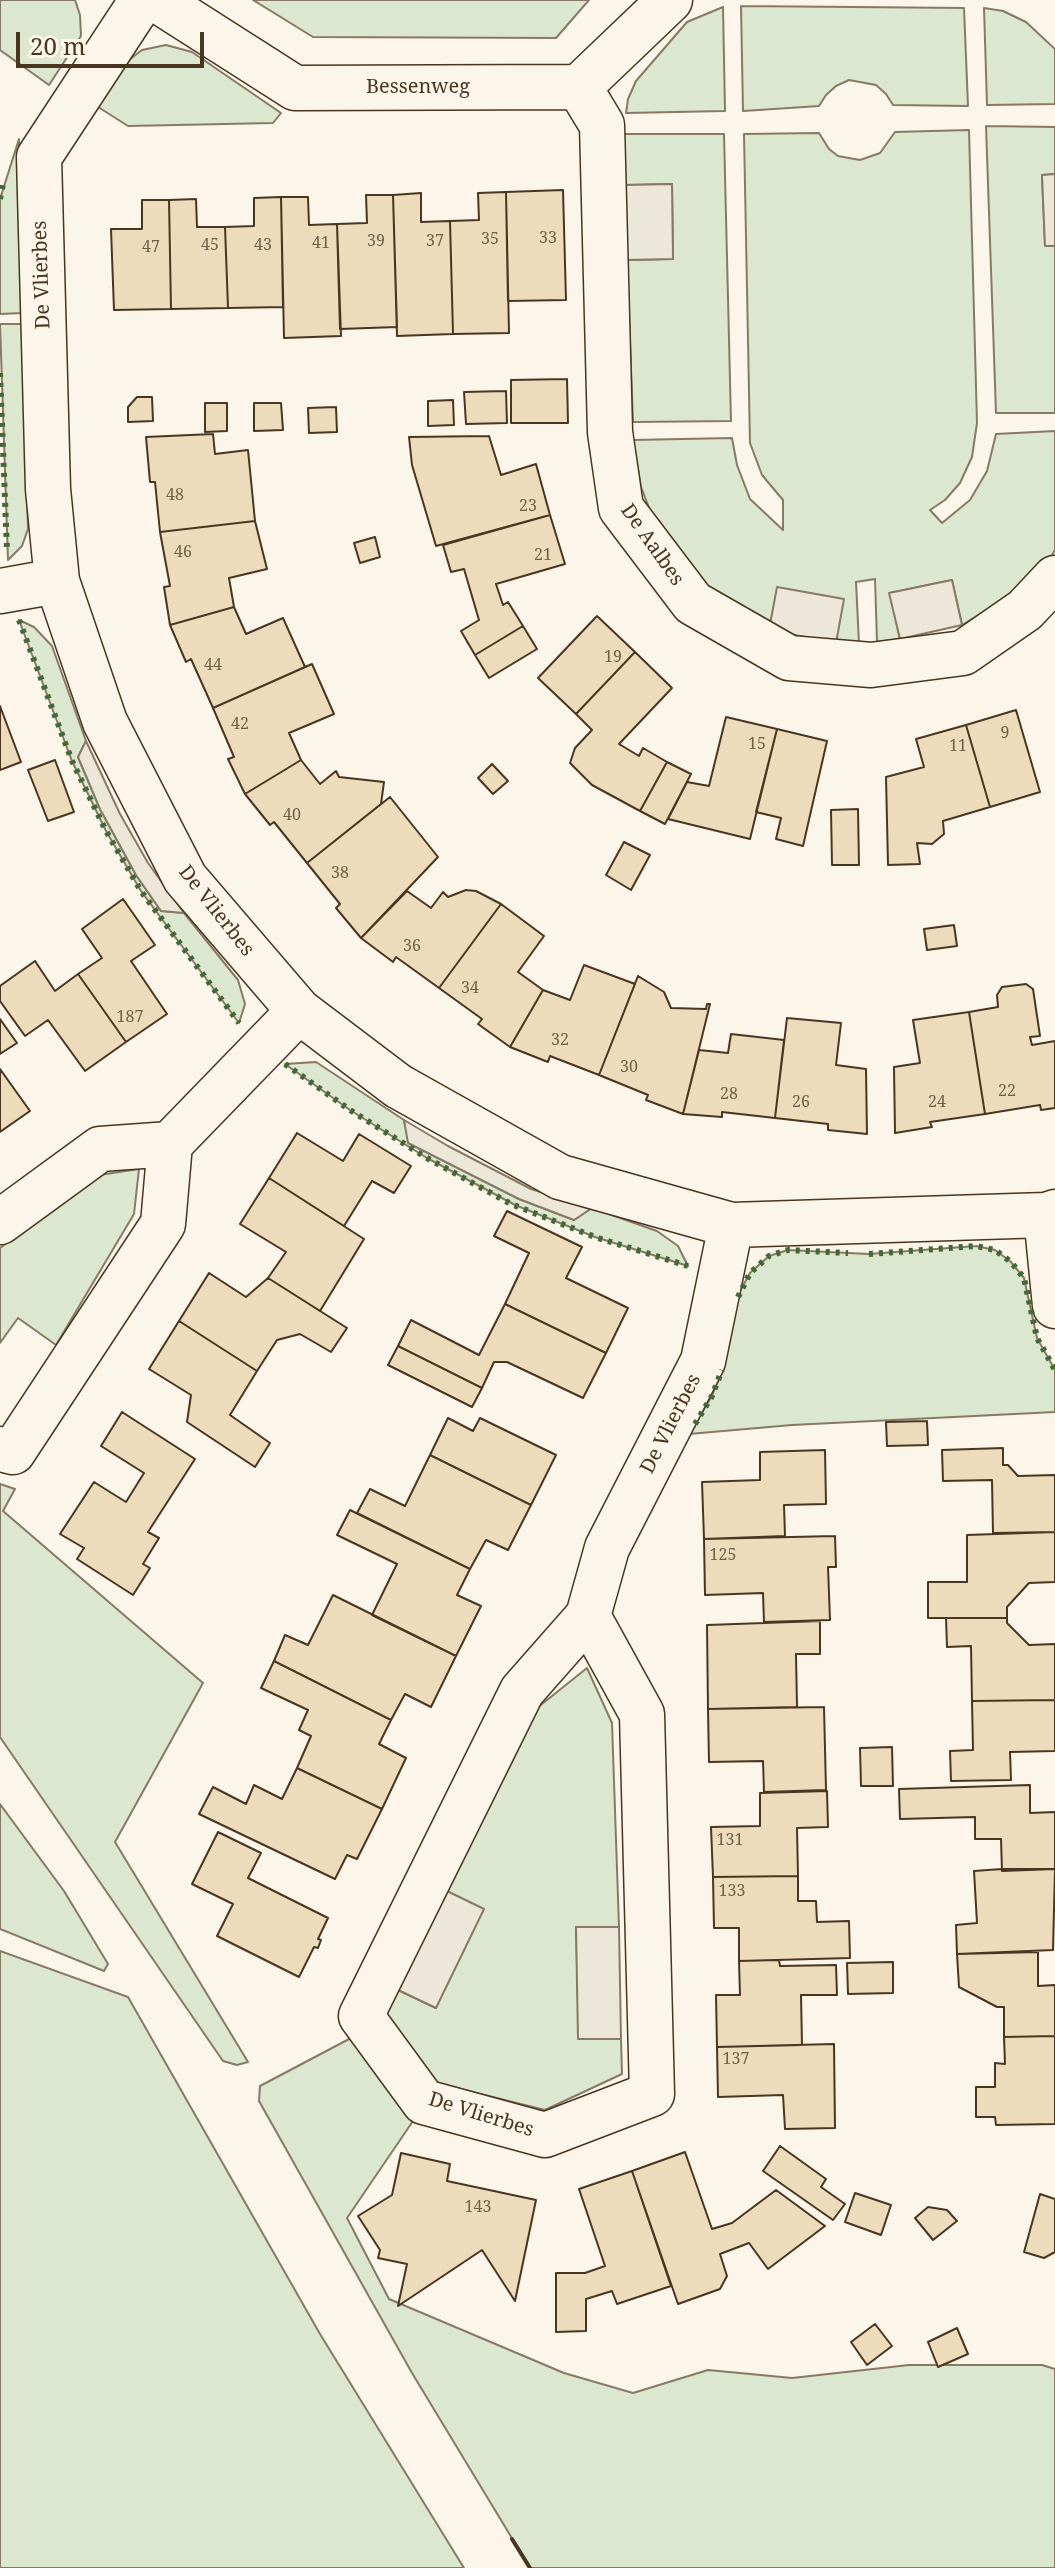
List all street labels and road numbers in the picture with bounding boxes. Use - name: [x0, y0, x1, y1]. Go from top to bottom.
- street label: Bessenweg: [366, 75, 470, 99]
- street label: De Vlierbes: [28, 220, 56, 330]
- street label: De Aalbes: [615, 500, 689, 590]
- street label: De Vlierbes: [173, 861, 259, 961]
- street label: De Vlierbes: [636, 1370, 706, 1478]
- street label: De Vlierbes: [426, 2088, 536, 2142]

